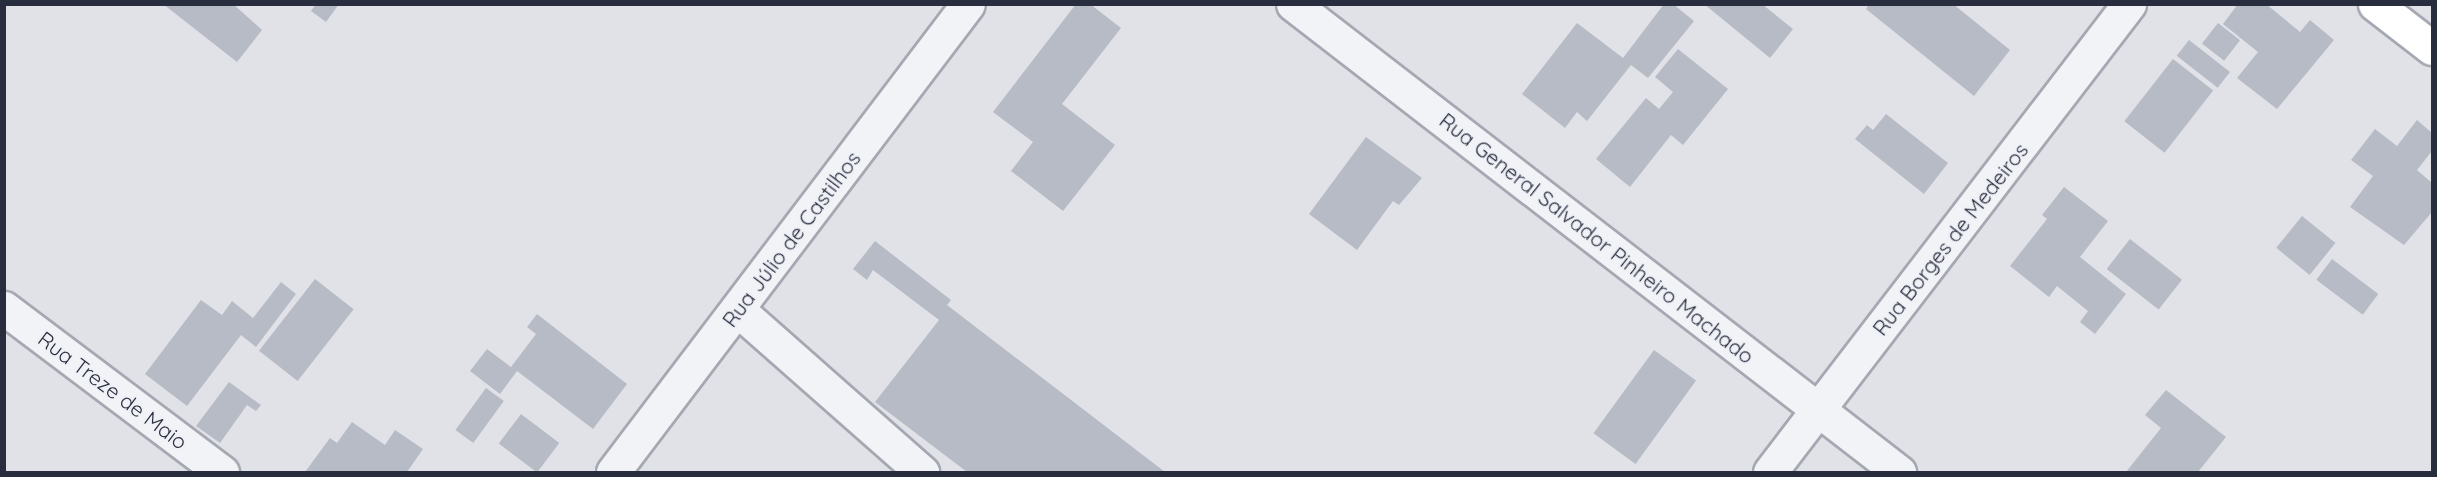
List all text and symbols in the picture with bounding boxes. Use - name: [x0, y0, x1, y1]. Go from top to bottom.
- street label: Rua General Salvador Pinheiro Machado: [1435, 107, 1759, 369]
- street label: Rua Borges de Medeiros: [1867, 138, 2033, 340]
- street label: Rua Júlio de Castilhos: [717, 146, 865, 332]
- street label: Rua Treze de Maio: [33, 326, 193, 454]

